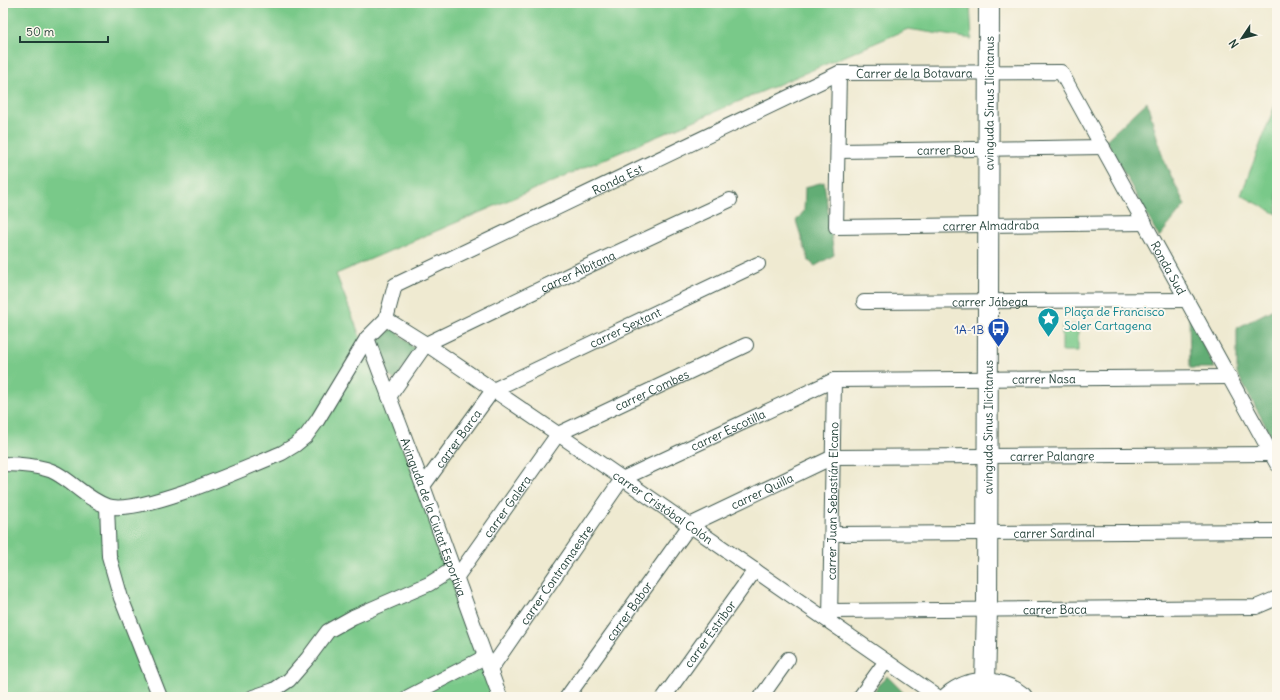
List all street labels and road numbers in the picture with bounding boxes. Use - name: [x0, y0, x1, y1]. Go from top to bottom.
- street label: avinguda Sinus Ilicitanus: [981, 36, 996, 170]
- street label: Carrer de la Botavara: [856, 65, 973, 80]
- street label: carrer Bou: [917, 141, 975, 157]
- street label: Ronda Est: [589, 160, 645, 197]
- street label: carrer Almadraba: [943, 217, 1039, 233]
- street label: Ronda Sud: [1148, 238, 1190, 297]
- street label: carrer Albitana: [538, 247, 618, 295]
- street label: carrer Jábega: [952, 293, 1028, 309]
- street label: carrer Sextant: [587, 304, 663, 351]
- street label: avinguda Sinus Ilicitanus: [980, 360, 995, 494]
- street label: carrer Combes: [612, 366, 691, 414]
- street label: carrer Nasa: [1012, 371, 1076, 386]
- street label: carrer Barca: [431, 406, 484, 471]
- street label: carrer Escotilla: [688, 406, 768, 453]
- street label: carrer Juan Sebastián Elcano: [823, 422, 841, 580]
- street label: Avinguda de la Ciutat Esportiva: [398, 435, 470, 598]
- street label: carrer Palangre: [1010, 448, 1095, 463]
- street label: carrer Cristóbal Colón: [610, 467, 716, 547]
- street label: carrer Quilla: [728, 469, 796, 512]
- street label: carrer Galera: [480, 472, 534, 540]
- street label: carrer Contramaestre: [516, 522, 596, 627]
- street label: carrer Sardinal: [1013, 525, 1095, 540]
- street label: carrer Babor: [602, 578, 655, 643]
- street label: carrer Estribor: [680, 597, 739, 670]
- street label: carrer Baca: [1023, 601, 1087, 617]

